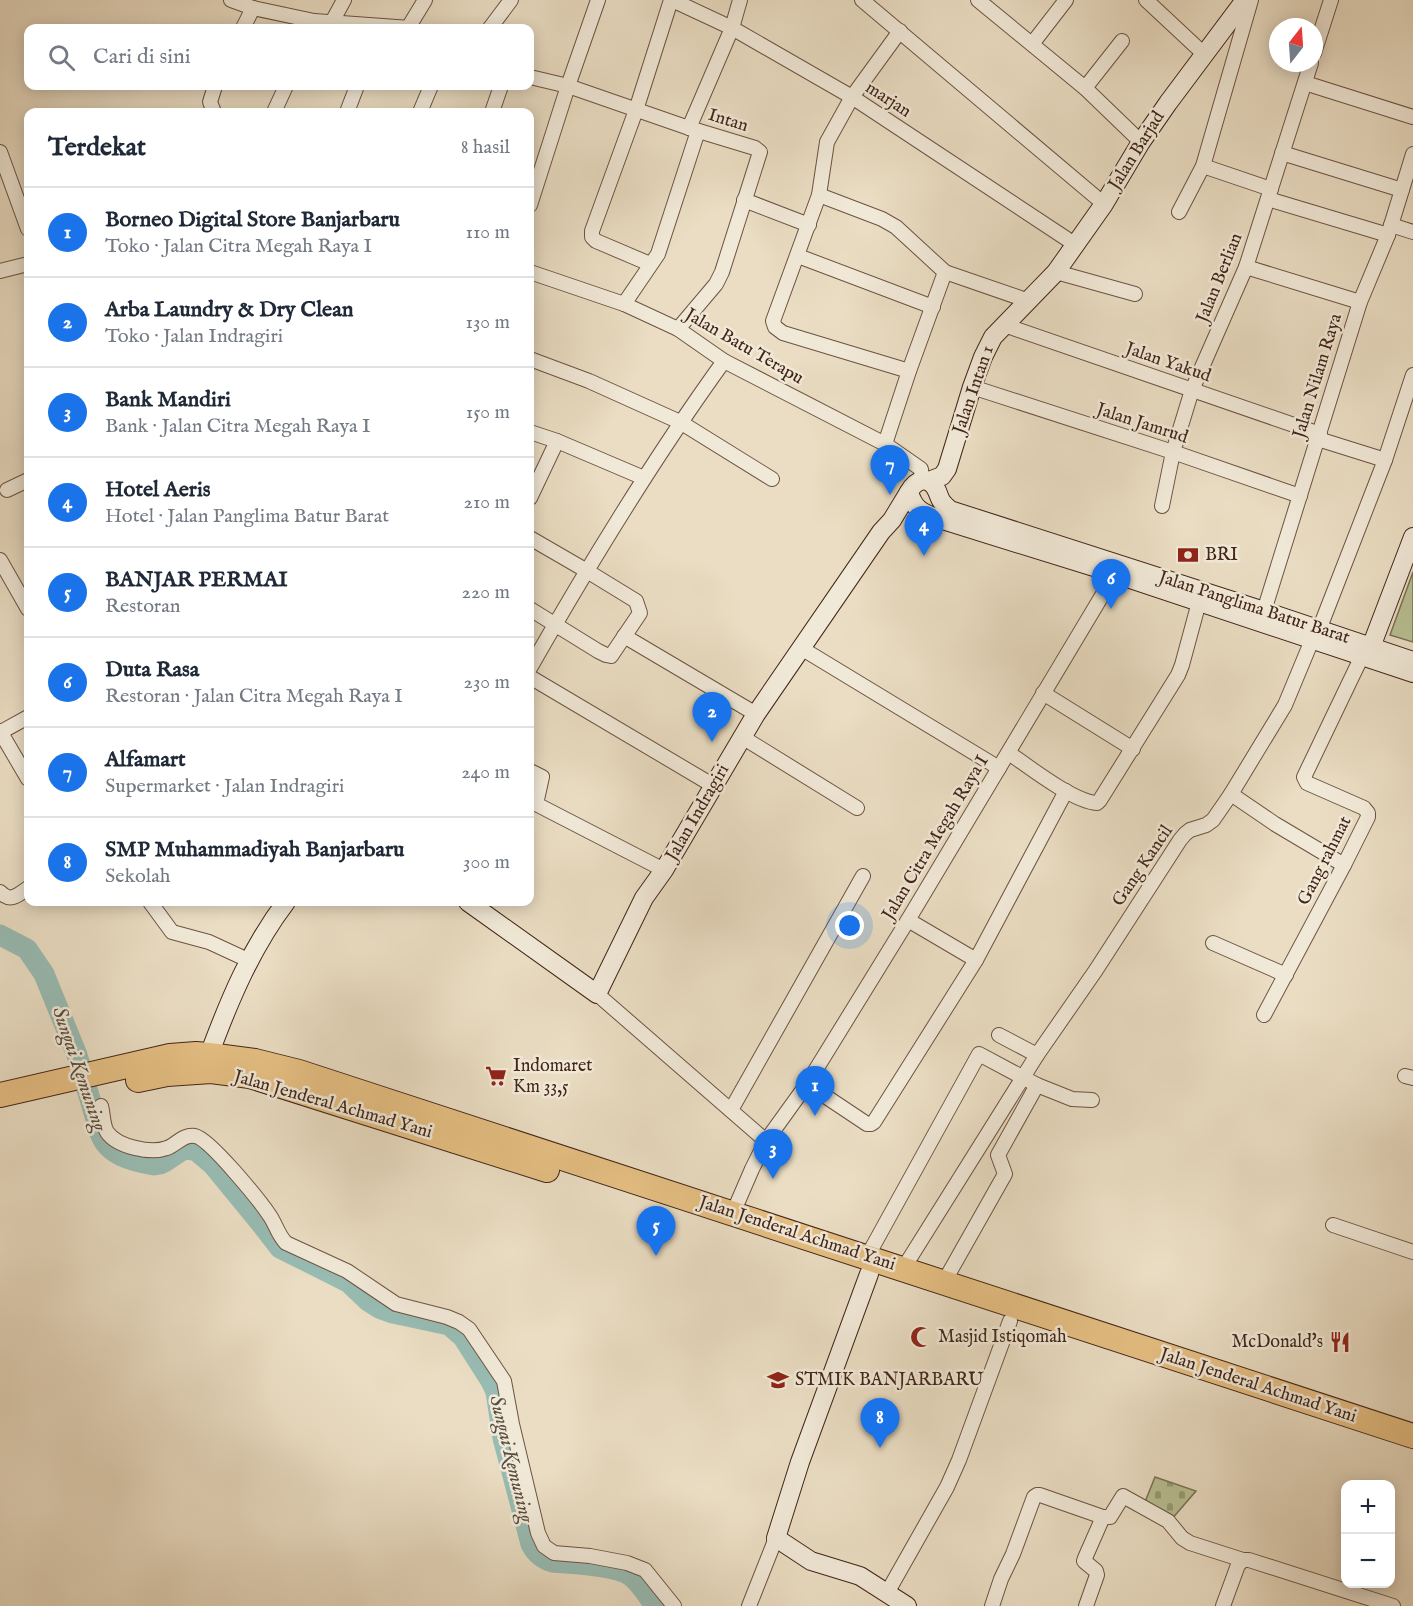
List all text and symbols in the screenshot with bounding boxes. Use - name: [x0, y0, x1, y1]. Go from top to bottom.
- north arrow: [1269, 18, 1323, 72]
- search box: [24, 24, 534, 90]
- icon: search: [45, 41, 78, 74]
- text: Cari di sini: [93, 43, 191, 71]
- street label: marjan: [861, 77, 916, 123]
- street label: Intan: [705, 104, 751, 138]
- street label: Jalan Barjad: [1103, 107, 1170, 196]
- text: Terdekat: [48, 131, 146, 164]
- text: 8 hasil: [461, 135, 510, 160]
- text: Borneo Digital Store Banjarbaru: [105, 206, 400, 234]
- text: 1: [64, 220, 71, 245]
- text: 110 m: [466, 220, 510, 245]
- street label: Jalan Berlian: [1191, 229, 1249, 328]
- text: Toko · Jalan Citra Megah Raya I: [105, 234, 372, 259]
- text: Arba Laundry & Dry Clean: [105, 296, 353, 324]
- street label: Jalan Batu Terapu: [679, 303, 807, 390]
- text: 2: [63, 310, 72, 335]
- text: 130 m: [465, 310, 510, 335]
- street label: Jalan Nilam Raya: [1288, 311, 1348, 443]
- text: Toko · Jalan Indragiri: [105, 324, 283, 349]
- street label: Jalan Yakud: [1120, 337, 1214, 388]
- street label: Jalan Intan 1: [947, 343, 1000, 439]
- text: Bank Mandiri: [105, 386, 231, 414]
- street label: Jalan Jamrud: [1091, 398, 1191, 450]
- text: 3: [64, 400, 71, 425]
- text: 150 m: [466, 400, 510, 425]
- text: Bank · Jalan Citra Megah Raya I: [105, 414, 371, 439]
- pin: 7: [870, 446, 910, 495]
- text: Hotel Aeris: [105, 476, 211, 504]
- text: 4: [63, 490, 72, 515]
- text: 210 m: [464, 490, 510, 515]
- text: Hotel · Jalan Panglima Batur Barat: [105, 504, 389, 529]
- pin: 4: [904, 506, 944, 556]
- bank icon: BRI: [1176, 543, 1200, 567]
- place label: BRI: [1205, 544, 1238, 567]
- pin: 6: [1092, 560, 1130, 609]
- text: BANJAR PERMAI: [105, 566, 288, 594]
- street label: Jalan Panglima Batur Barat: [1154, 566, 1352, 650]
- text: 5: [64, 580, 71, 605]
- text: 220 m: [462, 580, 510, 605]
- text: Restoran: [105, 594, 181, 619]
- text: Duta Rasa: [105, 656, 199, 684]
- text: 6: [63, 670, 72, 695]
- text: 230 m: [464, 670, 510, 695]
- text: Restoran · Jalan Citra Megah Raya I: [105, 684, 403, 709]
- pin: 2: [692, 692, 732, 742]
- text: Alfamart: [105, 746, 186, 774]
- street label: Jalan Citra Megah Raya I: [877, 751, 994, 926]
- text: 7: [63, 760, 72, 785]
- text: 240 m: [461, 760, 510, 785]
- street label: Jalan Indragiri: [660, 760, 735, 867]
- text: Supermarket · Jalan Indragiri: [105, 774, 344, 799]
- street label: Gang rahmat: [1293, 812, 1357, 910]
- street label: Gang Kancil: [1107, 821, 1179, 911]
- text: SMP Muhammadiyah Banjarbaru: [105, 836, 405, 864]
- text: 8: [64, 850, 71, 875]
- text: 300 m: [463, 850, 510, 875]
- text: Sekolah: [105, 864, 170, 889]
- your location: [835, 911, 864, 940]
- water label: Sungai Kemuning: [45, 1004, 112, 1136]
- place label: Indomaret Km 33,5: [513, 1055, 592, 1099]
- supermarket icon: Indomaret Km 33,5: [484, 1064, 508, 1088]
- street label: Jalan Jenderal Achmad Yani: [229, 1065, 435, 1144]
- pin: 1: [796, 1066, 834, 1116]
- pin: 3: [754, 1130, 792, 1179]
- street label: Jalan Jenderal Achmad Yani: [694, 1191, 898, 1277]
- pin: 5: [636, 1206, 676, 1256]
- mosque icon: Masjid Istiqomah: [909, 1325, 933, 1349]
- place label: Masjid Istiqomah: [938, 1326, 1067, 1349]
- restaurant icon: McDonald's: [1328, 1330, 1352, 1354]
- place label: McDonald's: [1231, 1331, 1323, 1354]
- street label: Jalan Jenderal Achmad Yani: [1155, 1343, 1359, 1429]
- school or university icon: STMIK BANJARBARU: [766, 1368, 790, 1392]
- place label: STMIK BANJARBARU: [795, 1369, 984, 1392]
- water label: Sungai Kemuning: [482, 1393, 539, 1527]
- pin: 8: [860, 1398, 900, 1448]
- map controls: [1341, 1480, 1395, 1588]
- button: +: [1341, 1480, 1395, 1534]
- button: −: [1341, 1534, 1395, 1588]

